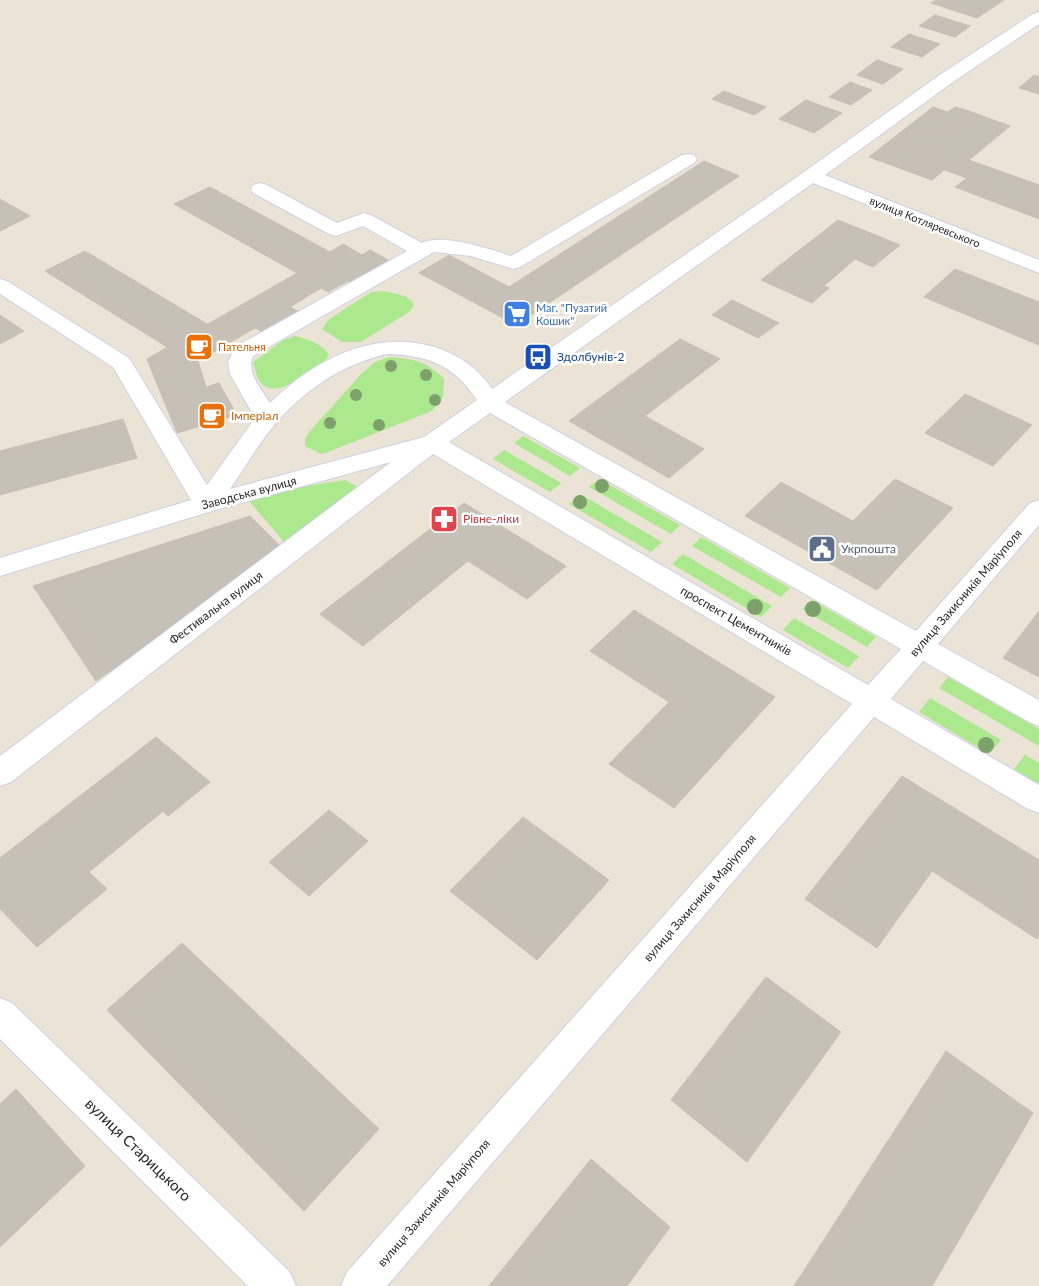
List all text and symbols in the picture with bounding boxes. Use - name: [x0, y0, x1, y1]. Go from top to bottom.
- street label: вулиця Котляревського: [868, 193, 982, 250]
- supermarket icon: Маг. "Пузатий Кошик": [502, 299, 532, 329]
- place label: Маг. "Пузатий Кошик": [536, 301, 607, 327]
- cafe icon: Пательня: [184, 332, 214, 362]
- place label: Пательня: [218, 340, 266, 353]
- bus stop icon: Здолбунів-2: [523, 342, 553, 372]
- place label: Здолбунів-2: [557, 349, 625, 364]
- cafe icon: Імперіал: [197, 401, 227, 431]
- place label: Імперіал: [231, 408, 278, 423]
- street label: Заводська вулиця: [200, 473, 298, 512]
- pharmacy icon: Рівне-ліки: [429, 504, 459, 534]
- place label: Рівне-ліки: [463, 511, 519, 526]
- street label: вулиця Захисників Маріуполя: [906, 526, 1025, 659]
- public building icon: Укрпошта: [807, 534, 837, 564]
- place label: Укрпошта: [841, 541, 896, 556]
- street label: Фестивальна вулиця: [166, 567, 266, 648]
- street label: проспект Цементників: [678, 583, 795, 659]
- street label: вулиця Захисників Маріуполя: [640, 831, 759, 964]
- street label: вулиця Старицького: [82, 1094, 195, 1204]
- street label: вулиця Захисників Маріуполя: [374, 1136, 493, 1269]

